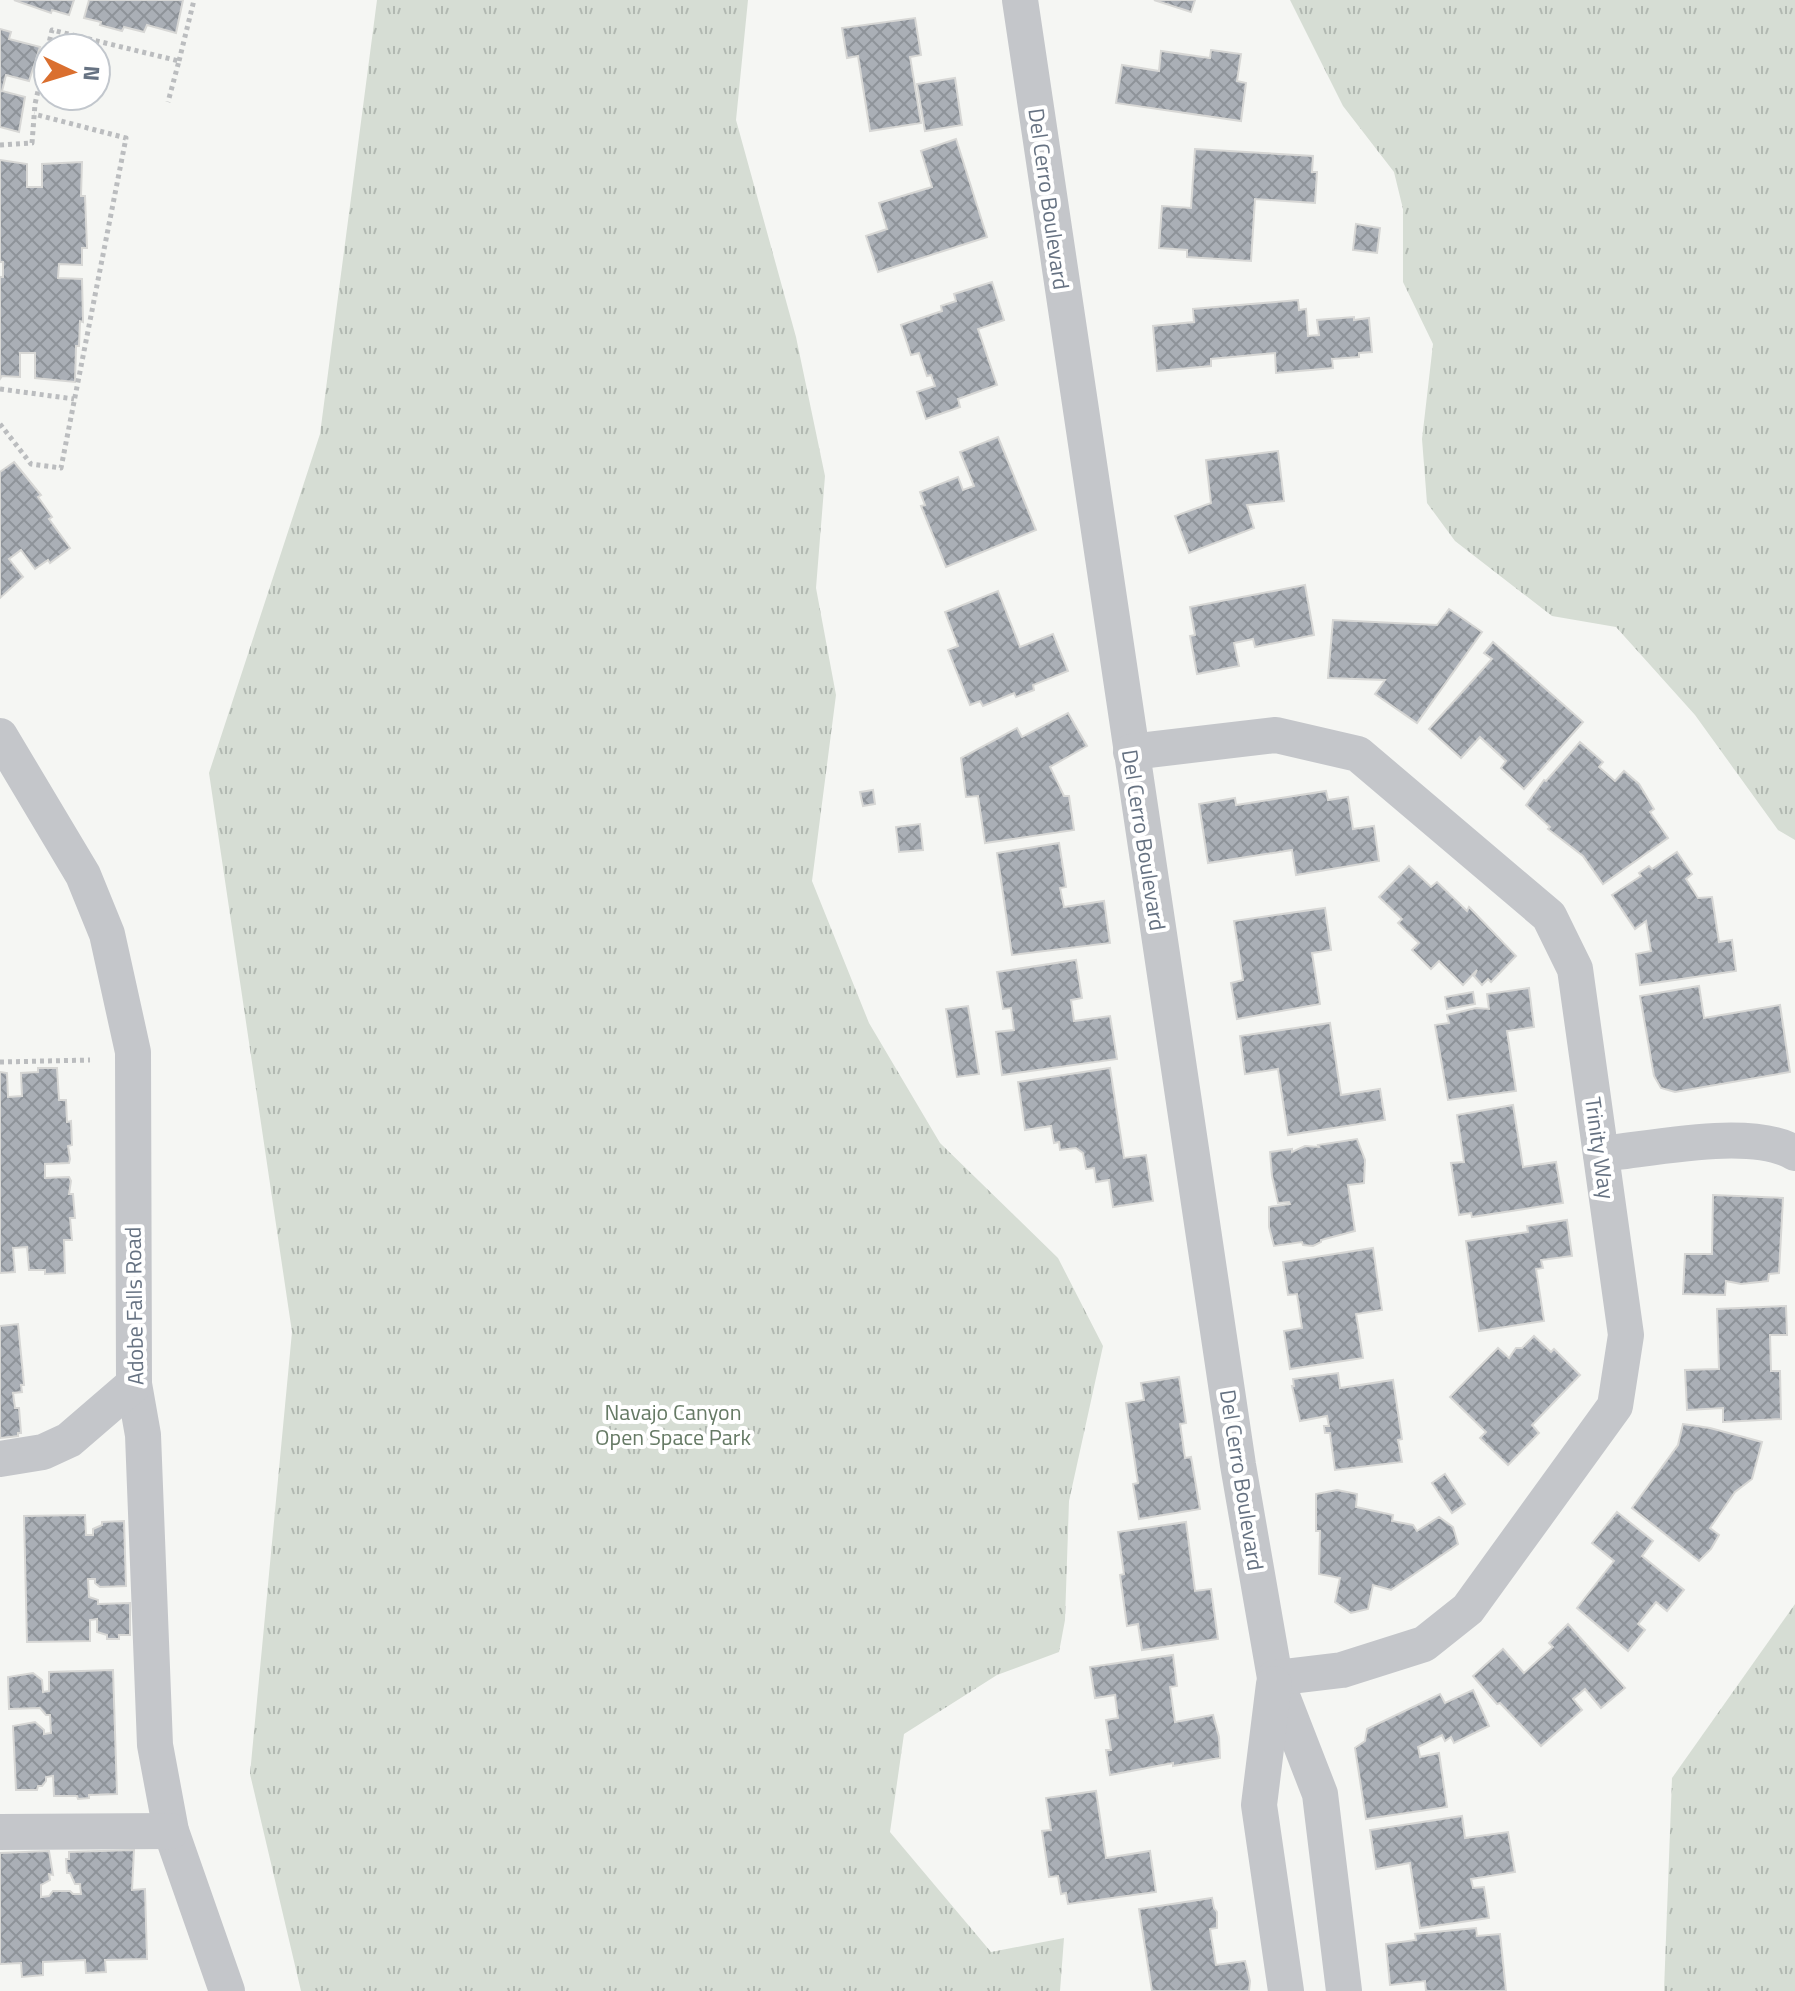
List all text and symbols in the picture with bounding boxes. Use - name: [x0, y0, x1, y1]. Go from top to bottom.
- north arrow: [32, 32, 112, 112]
- text: N: [74, 65, 109, 82]
- street label: Del Cerro Boulevard: [1019, 106, 1079, 292]
- street label: Del Cerro Boulevard: [1113, 747, 1175, 933]
- street label: Trinity Way: [1576, 1095, 1624, 1202]
- street label: Adobe Falls Road: [116, 1226, 152, 1386]
- street label: Del Cerro Boulevard: [1211, 1387, 1273, 1573]
- park label: Navajo Canyon Open Space Park: [595, 1395, 751, 1454]

